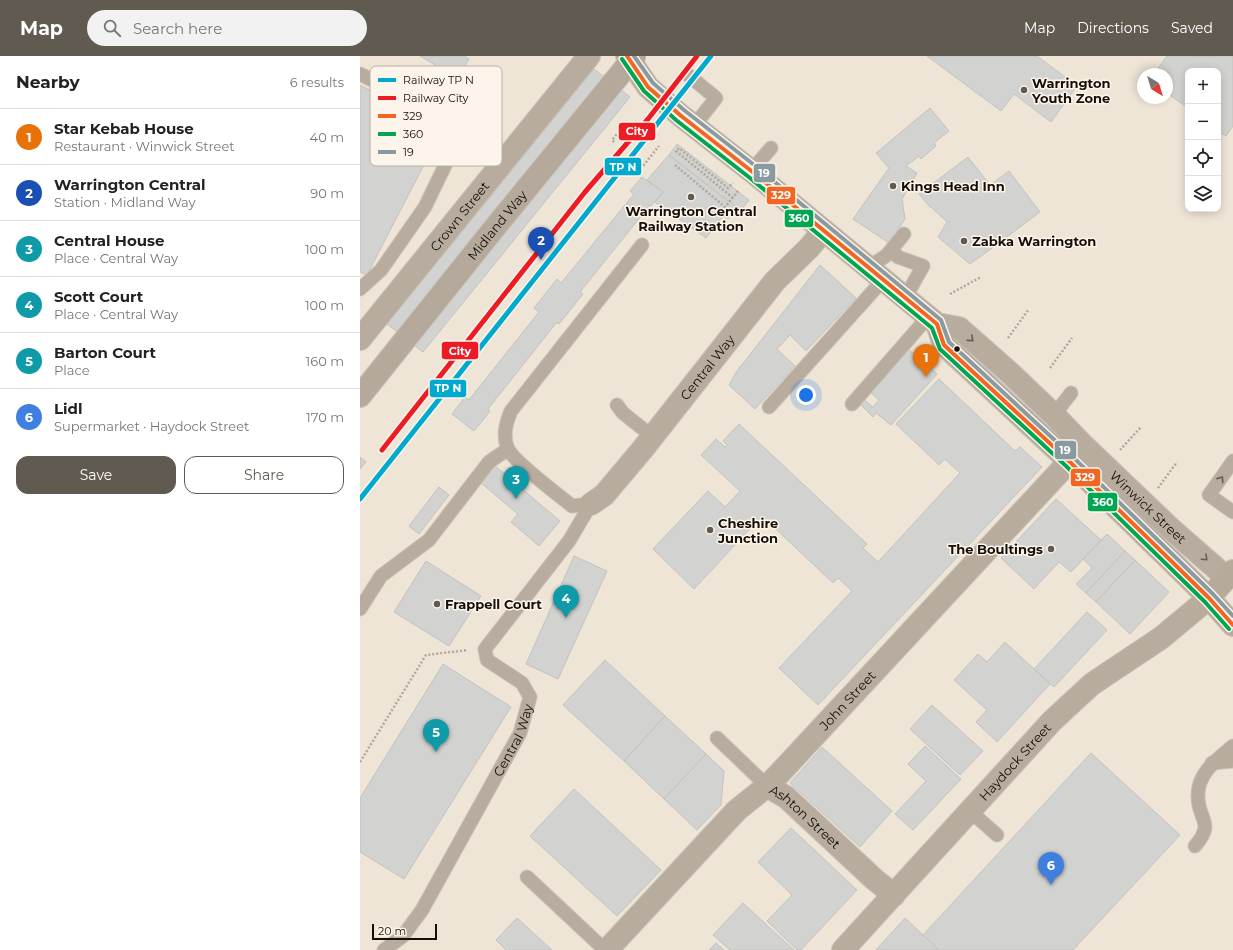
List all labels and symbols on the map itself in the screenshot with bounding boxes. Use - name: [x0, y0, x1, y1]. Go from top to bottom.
- legend: [370, 66, 502, 166]
- north arrow: [1137, 68, 1173, 104]
- text: Railway TP N: [403, 73, 474, 87]
- place label: Warrington Youth Zone: [1031, 75, 1111, 106]
- marker: Warrington Youth Zone: [1019, 85, 1029, 95]
- text: Railway City: [403, 91, 469, 105]
- text: 329: [403, 109, 422, 123]
- line badge: City: [618, 122, 656, 141]
- text: City: [626, 124, 649, 138]
- text: 360: [403, 127, 423, 141]
- text: 19: [403, 145, 414, 159]
- line badge: TP N: [604, 157, 642, 176]
- text: TP N: [610, 160, 636, 174]
- line badge: 19: [753, 163, 776, 183]
- text: 19: [758, 166, 770, 180]
- street label: Crown Street: [426, 178, 492, 254]
- place label: Kings Head Inn: [901, 178, 1005, 194]
- marker: Kings Head Inn: [888, 181, 898, 191]
- street label: Midland Way: [464, 186, 531, 263]
- line badge: 329: [766, 186, 796, 205]
- text: 329: [770, 188, 791, 202]
- marker: Warrington Central Railway Station: [686, 192, 696, 202]
- place label: Warrington Central Railway Station: [625, 203, 757, 234]
- line badge: 360: [784, 209, 814, 228]
- text: 360: [788, 211, 810, 225]
- pin: 2: [528, 227, 554, 260]
- place label: Zabka Warrington: [972, 233, 1096, 249]
- marker: Zabka Warrington: [959, 236, 969, 246]
- street label: Central Way: [677, 331, 738, 403]
- one-way arrow: [967, 334, 974, 341]
- line badge: City: [441, 341, 479, 360]
- text: City: [449, 344, 472, 358]
- pin: 1: [913, 344, 939, 377]
- unlabelled marker: [952, 344, 962, 354]
- line badge: TP N: [429, 379, 467, 398]
- text: TP N: [435, 381, 461, 395]
- your location: [796, 385, 816, 405]
- line badge: 19: [1054, 440, 1077, 460]
- text: 19: [1059, 443, 1071, 457]
- pin: 3: [503, 466, 529, 499]
- street label: Winwick Street: [1107, 467, 1190, 547]
- line badge: 329: [1070, 468, 1101, 487]
- text: 329: [1074, 470, 1095, 484]
- one-way arrow: [1216, 476, 1223, 483]
- line badge: 360: [1087, 492, 1118, 512]
- text: 360: [1092, 495, 1114, 509]
- place label: Cheshire Junction: [717, 515, 778, 546]
- marker: Cheshire Junction: [705, 525, 715, 535]
- place label: The Boultings: [948, 541, 1043, 557]
- marker: The Boultings: [1046, 544, 1056, 554]
- one-way arrow: [1200, 554, 1207, 561]
- pin: 4: [553, 585, 579, 618]
- place label: Frappell Court: [445, 596, 542, 612]
- marker: Frappell Court: [432, 599, 442, 609]
- street label: John Street: [815, 667, 879, 734]
- street label: Central Way: [490, 701, 536, 779]
- pin: 5: [423, 719, 449, 752]
- street label: Haydock Street: [975, 719, 1054, 804]
- street label: Ashton Street: [767, 781, 844, 852]
- pin: 6: [1038, 852, 1064, 885]
- scale bar: [372, 922, 437, 941]

